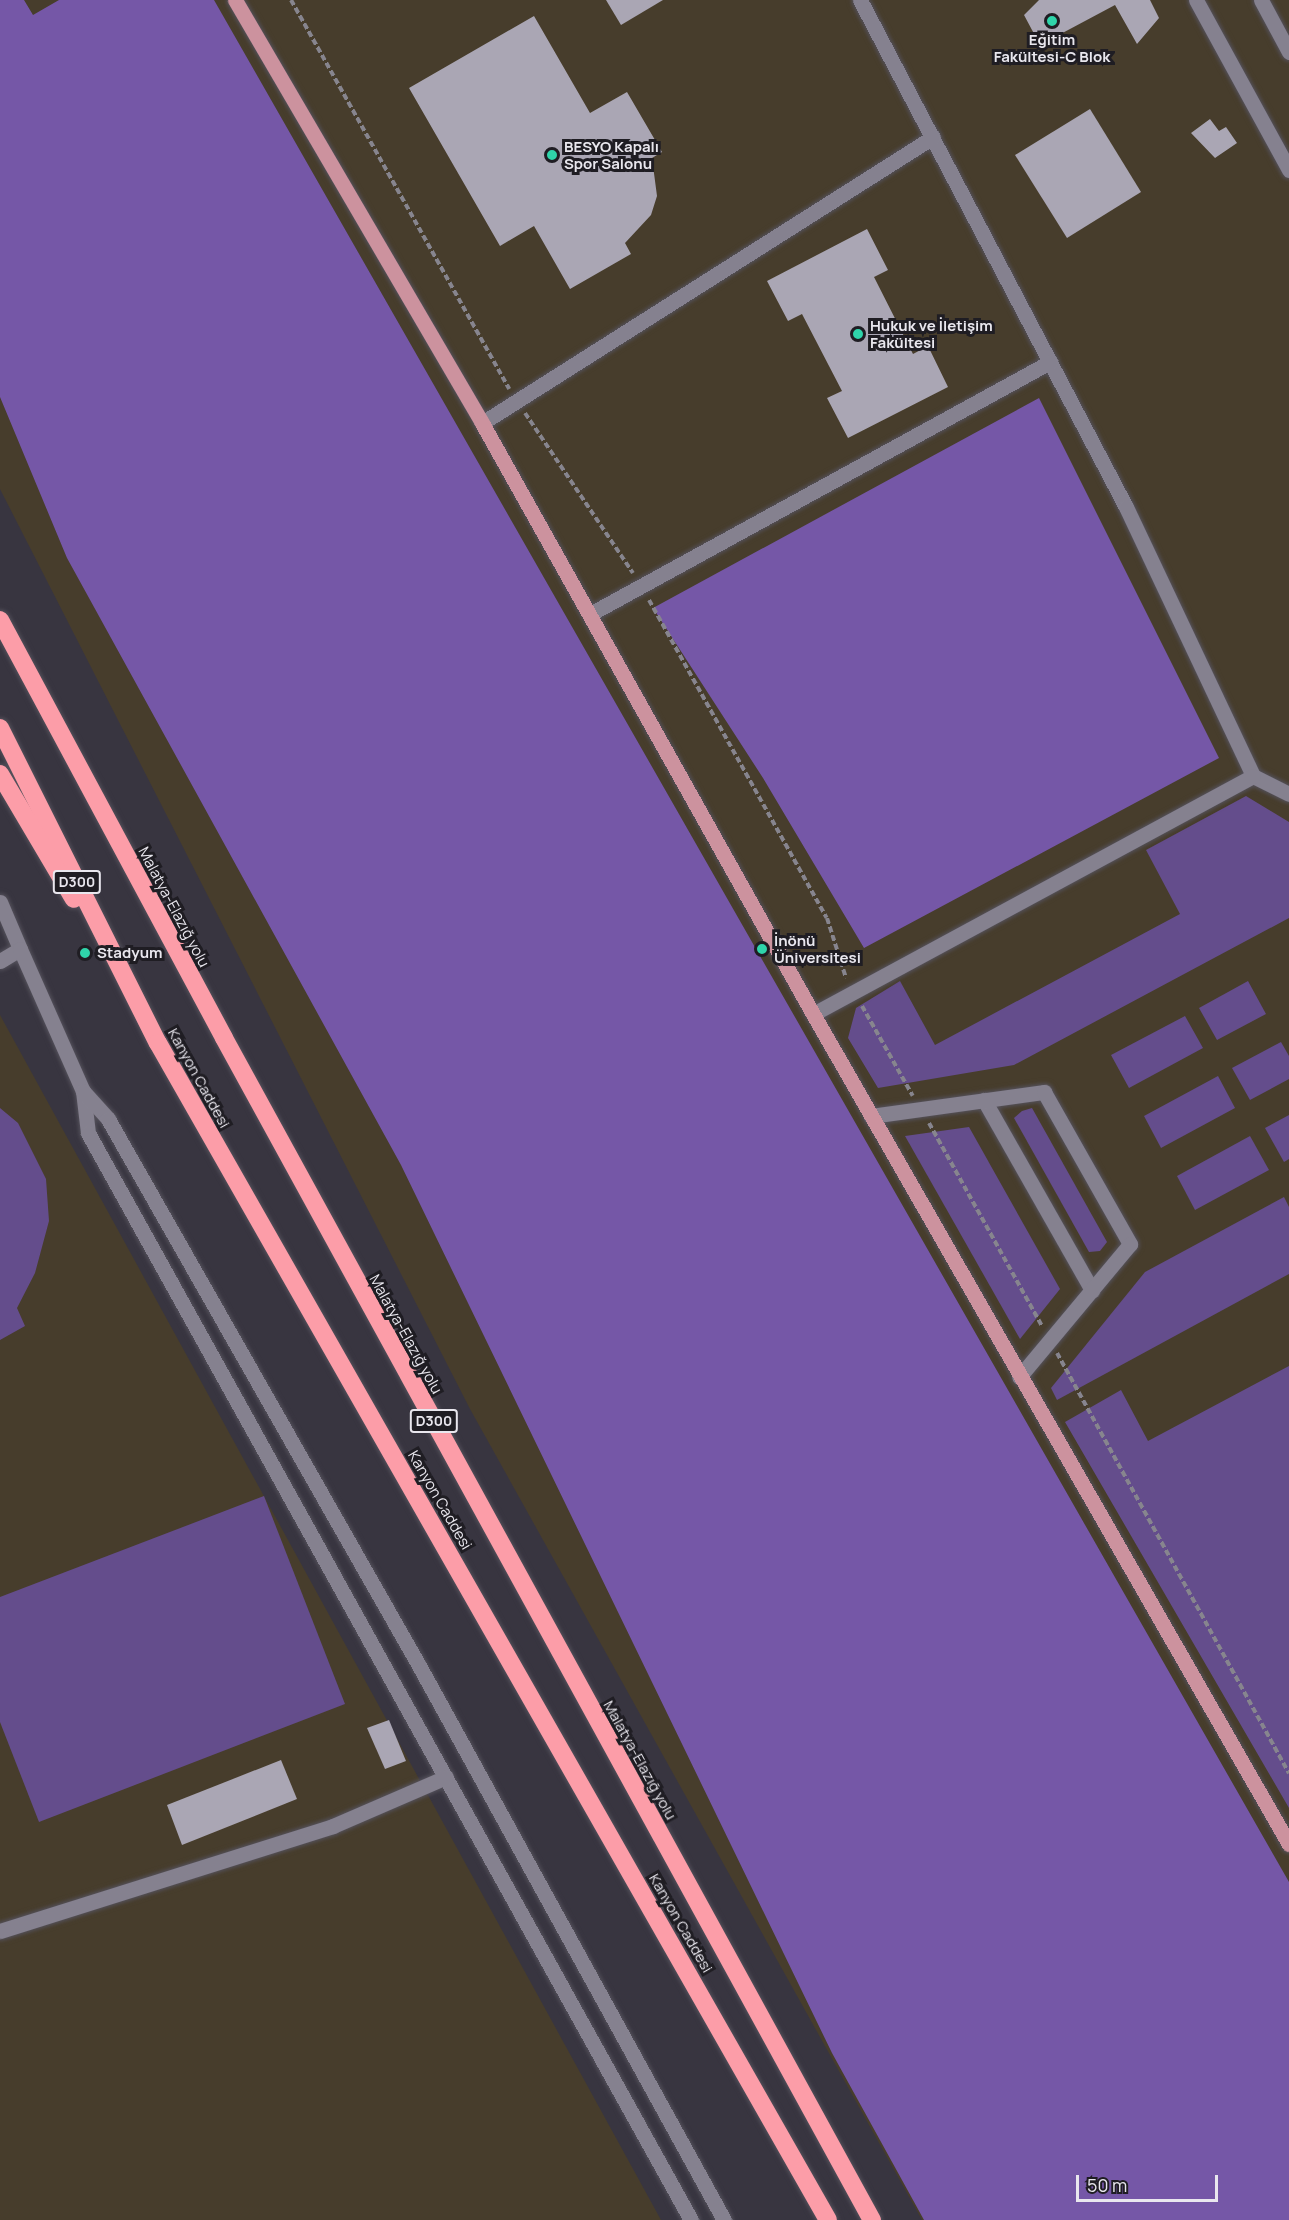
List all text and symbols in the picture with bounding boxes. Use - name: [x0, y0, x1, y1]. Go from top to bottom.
- marker: Eğitim Fakültesi-C Blok: [1045, 14, 1059, 28]
- place label: Eğitim Fakültesi-C Blok: [994, 30, 1110, 65]
- place label: BESYO Kapalı Spor Salonu: [564, 137, 659, 172]
- marker: BESYO Kapalı Spor Salonu: [545, 148, 559, 162]
- place label: Hukuk ve İletişim Fakültesi: [870, 316, 993, 351]
- marker: Hukuk ve İletişim Fakültesi: [851, 327, 865, 341]
- street label: Malatya-Elazığ yolu: [135, 844, 213, 970]
- road number: D300: [52, 871, 103, 893]
- place label: İnönü Üniversitesi: [774, 931, 861, 966]
- marker: İnönü Üniversitesi: [755, 942, 769, 956]
- place label: Stadyum: [97, 944, 163, 962]
- marker: Stadyum: [78, 946, 92, 960]
- street label: Kanyon Caddesi: [164, 1025, 234, 1131]
- street label: Malatya-Elazığ yolu: [366, 1271, 446, 1397]
- road number: D300: [408, 1410, 460, 1432]
- street label: Kanyon Caddesi: [404, 1447, 476, 1553]
- street label: Malatya-Elazığ yolu: [600, 1697, 680, 1823]
- street label: Kanyon Caddesi: [645, 1870, 717, 1976]
- scale bar: [1079, 2163, 1222, 2201]
- text: 50 m: [1087, 2173, 1127, 2197]

